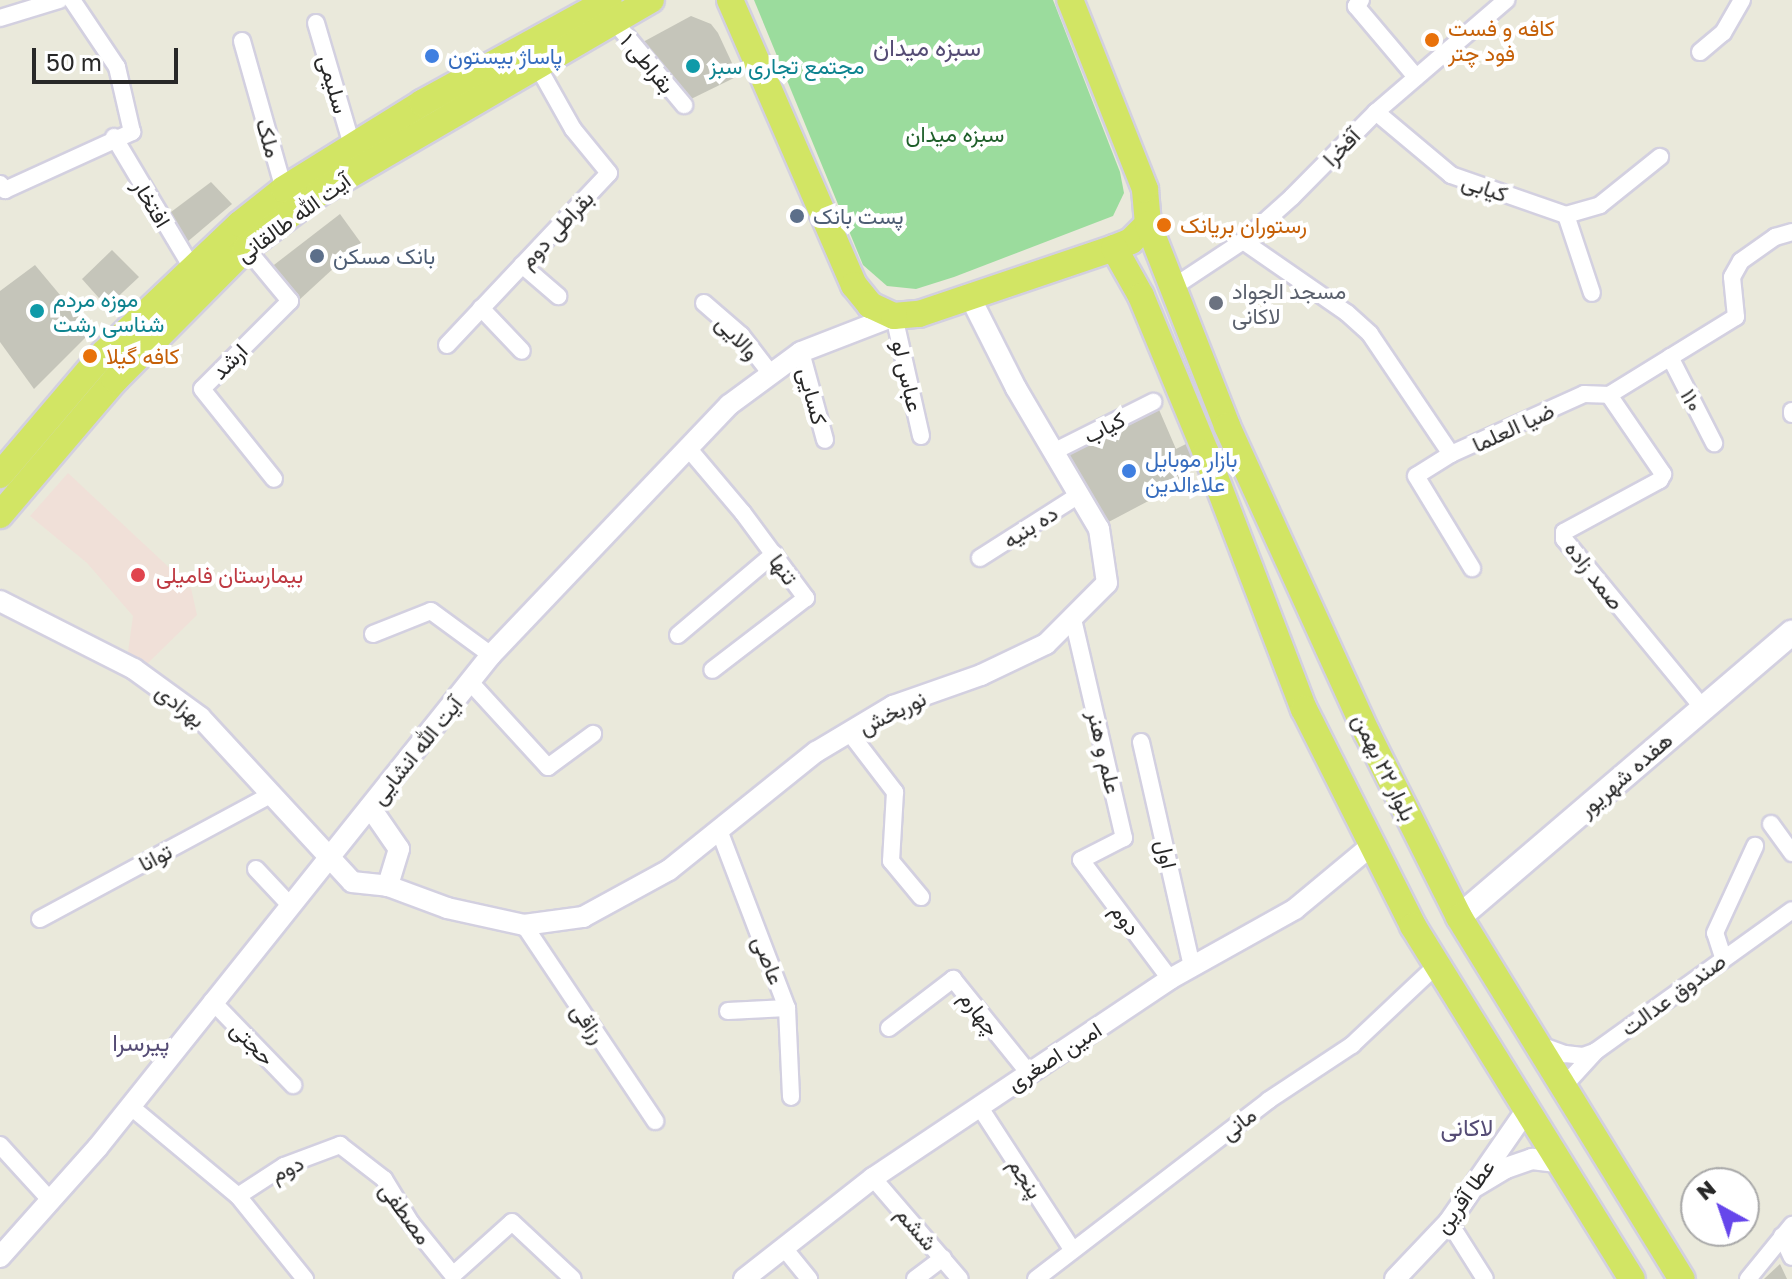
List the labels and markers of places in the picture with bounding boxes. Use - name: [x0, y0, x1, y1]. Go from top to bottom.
- place label: کافه و فست فود چتر: [1448, 14, 1555, 66]
- marker: کافه و فست فود چتر: [1423, 31, 1441, 49]
- place label: پاساژ بیستون: [448, 43, 562, 69]
- marker: پاساژ بیستون: [423, 47, 441, 65]
- place label: مجتمع تجاری سبز: [709, 53, 864, 79]
- marker: مجتمع تجاری سبز: [684, 57, 702, 75]
- place label: پست بانک: [813, 203, 904, 229]
- marker: پست بانک: [788, 207, 806, 225]
- place label: رستوران بریانک: [1180, 212, 1307, 238]
- marker: رستوران بریانک: [1155, 216, 1173, 234]
- place label: بانک مسکن: [333, 243, 435, 269]
- marker: بانک مسکن: [308, 247, 326, 265]
- place label: مسجد الجواد لاکانی: [1232, 277, 1346, 328]
- place label: موزه مردم شناسی رشت: [53, 285, 164, 336]
- marker: مسجد الجواد لاکانی: [1207, 294, 1225, 312]
- marker: موزه مردم شناسی رشت: [28, 302, 46, 320]
- place label: کافه گیلا: [106, 343, 179, 369]
- marker: کافه گیلا: [81, 347, 99, 365]
- place label: بازار موبایل علاءالدین: [1145, 445, 1238, 496]
- marker: بازار موبایل علاءالدین: [1120, 462, 1138, 480]
- place label: بیمارستان فامیلی: [156, 562, 303, 588]
- marker: بیمارستان فامیلی: [127, 564, 149, 586]

